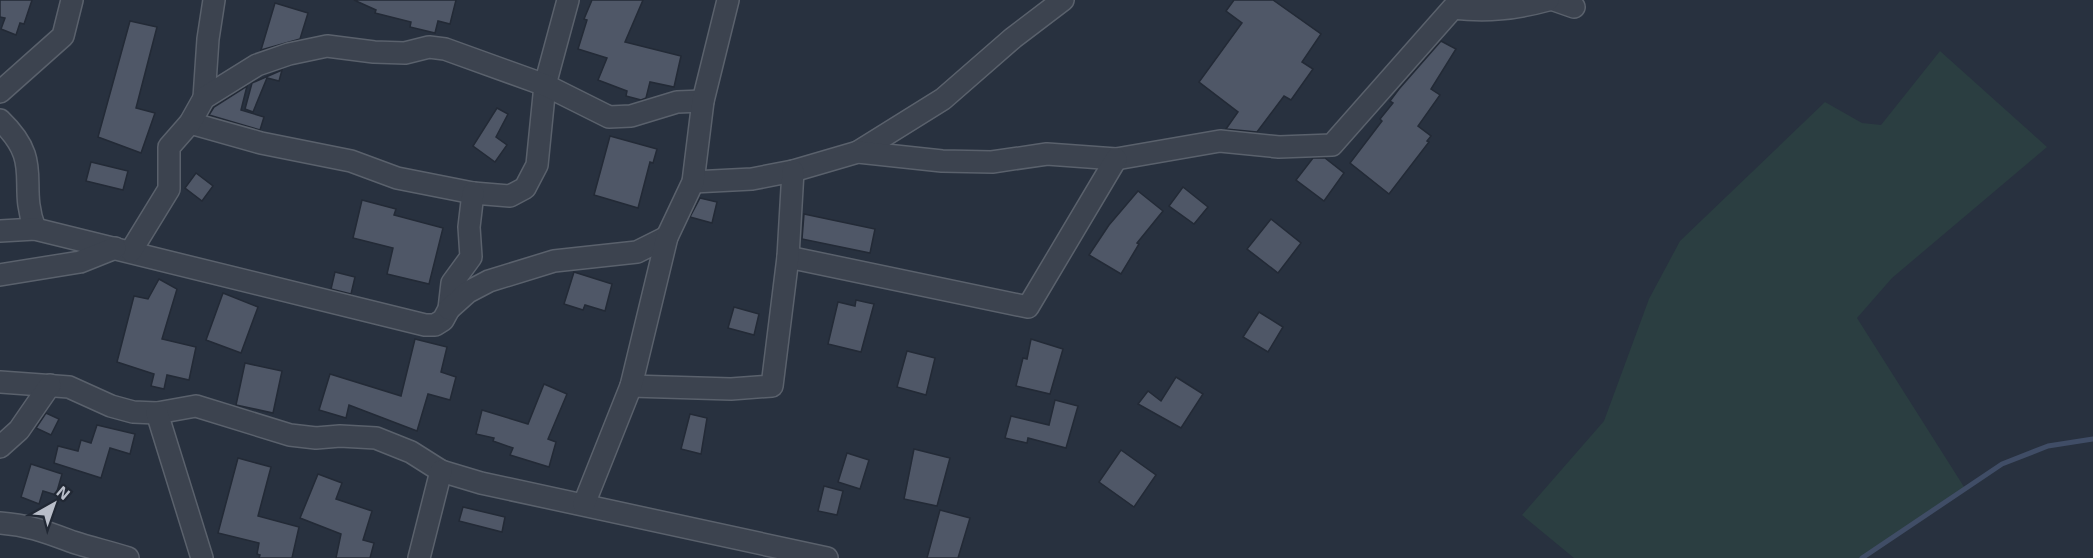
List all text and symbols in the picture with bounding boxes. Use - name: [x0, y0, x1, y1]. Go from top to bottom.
- north arrow: [24, 474, 84, 534]
- text: N: [53, 481, 74, 503]

